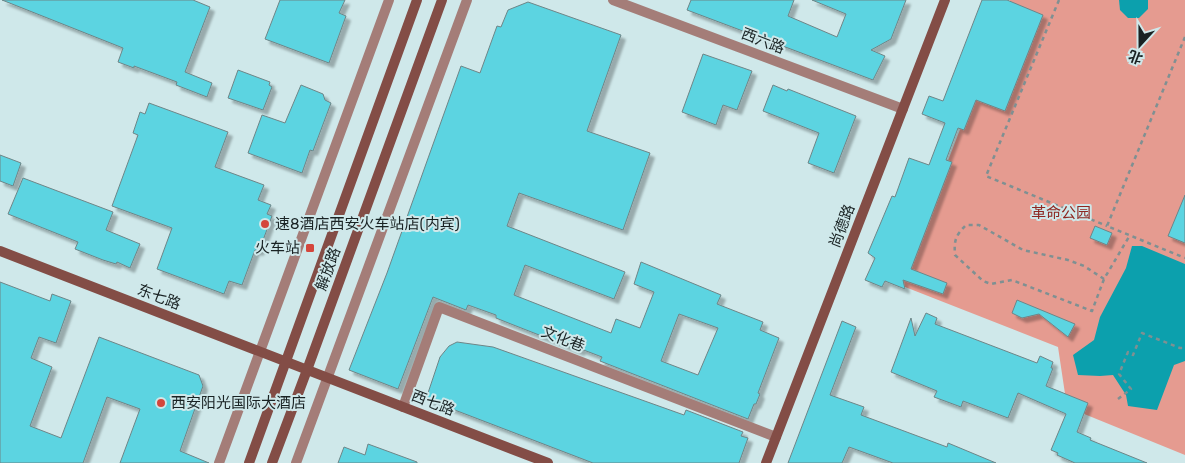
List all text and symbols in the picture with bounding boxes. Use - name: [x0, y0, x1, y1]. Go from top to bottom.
- north arrow: [1115, 20, 1165, 70]
- street label: 西六路: [739, 25, 787, 57]
- text: 北: [1126, 46, 1145, 67]
- street label: 尚德路: [826, 202, 858, 250]
- park label: 革命公园: [1031, 204, 1091, 222]
- place label: 速8酒店西安火车站店(内宾): [275, 215, 460, 233]
- marker: 速8酒店西安火车站店(内宾): [259, 218, 271, 230]
- place label: 火车站: [255, 239, 300, 257]
- marker: 火车站: [304, 242, 316, 254]
- street label: 解放路: [312, 245, 344, 293]
- street label: 东七路: [135, 281, 183, 313]
- street label: 文化巷: [539, 323, 587, 355]
- street label: 西七路: [409, 387, 457, 419]
- place label: 西安阳光国际大酒店: [171, 394, 306, 412]
- marker: 西安阳光国际大酒店: [155, 397, 167, 409]

